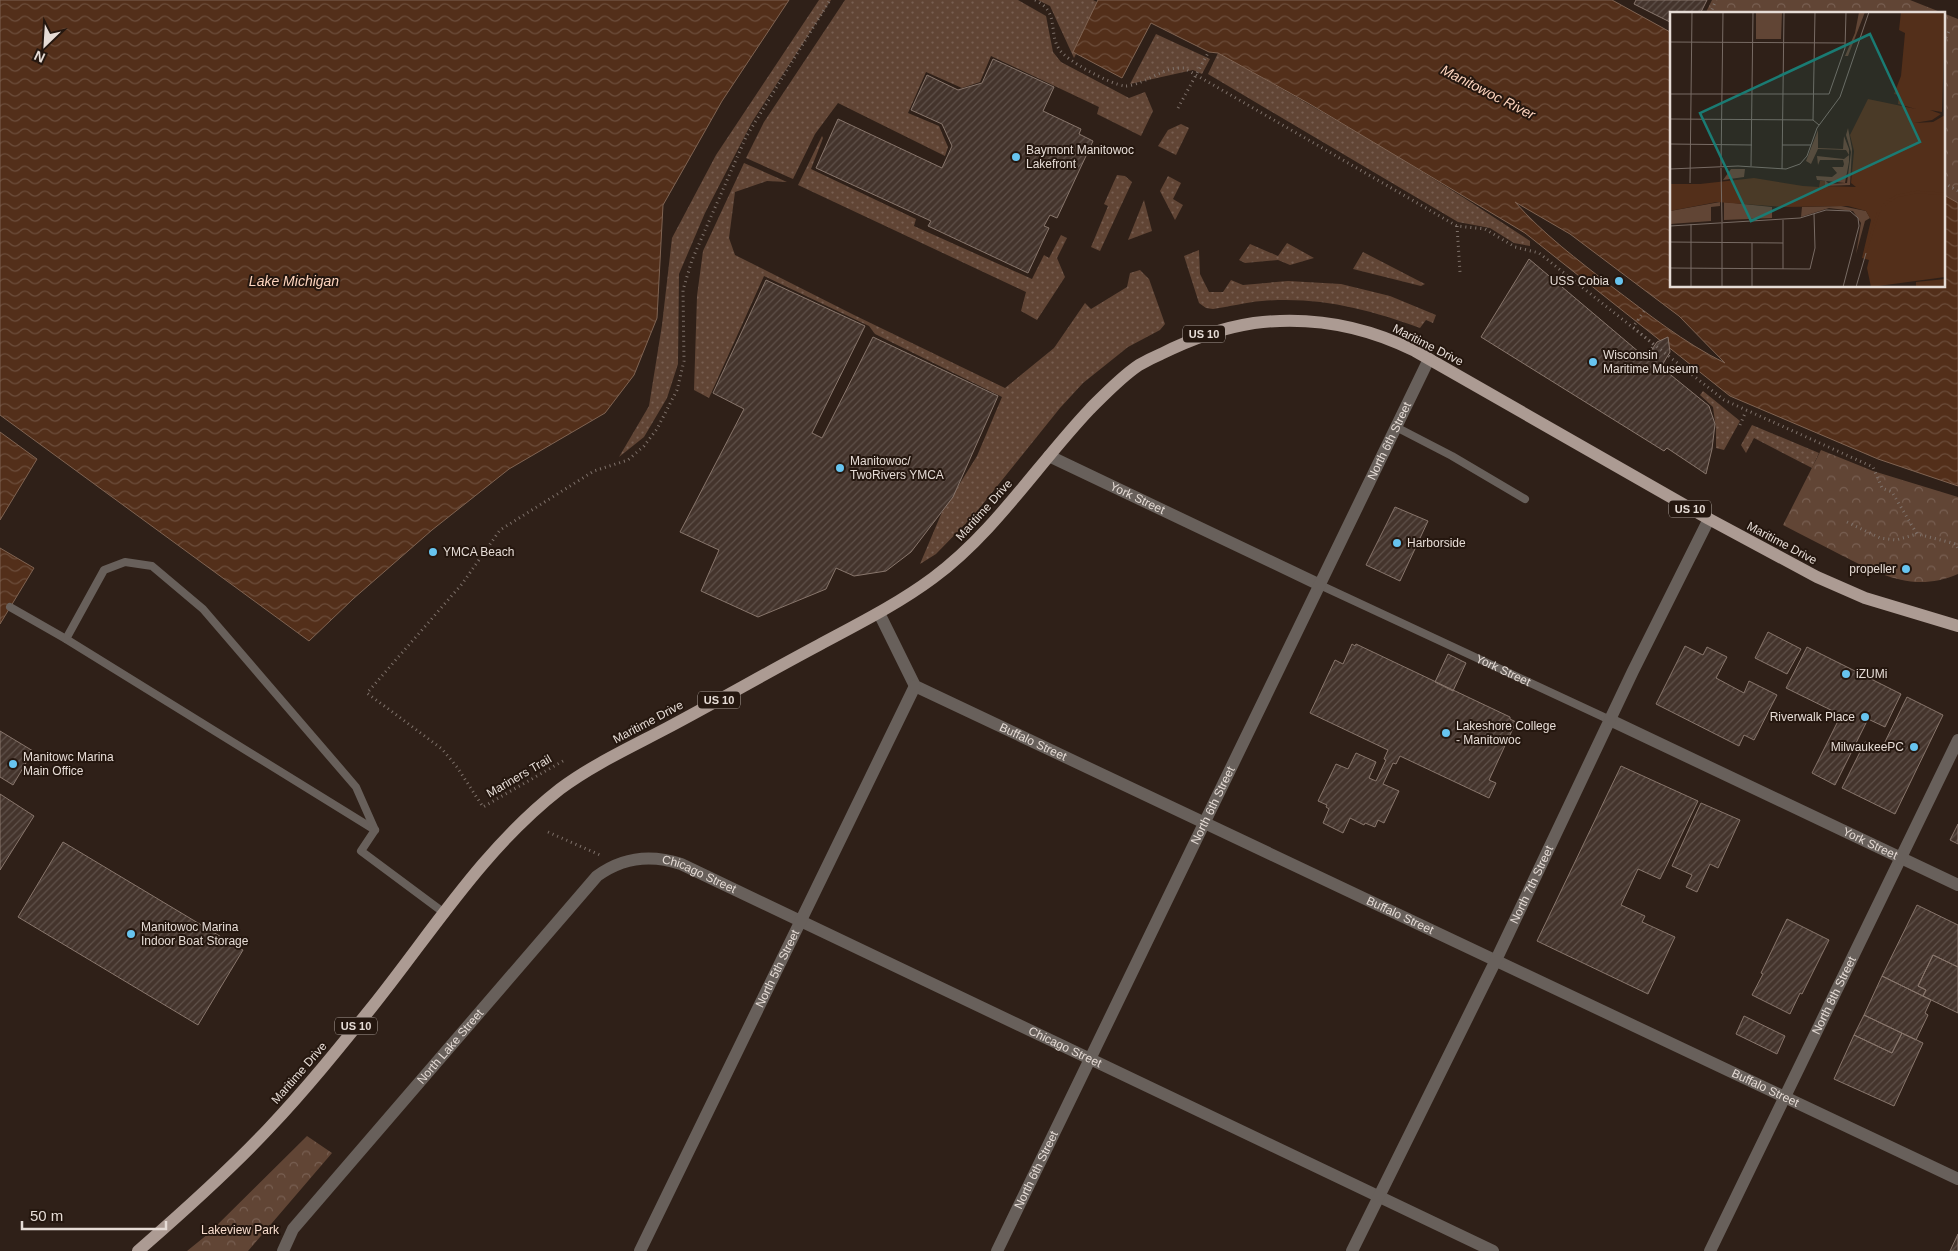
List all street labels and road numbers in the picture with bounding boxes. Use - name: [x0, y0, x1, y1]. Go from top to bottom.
- street label: Maritime Drive: [1390, 321, 1466, 369]
- road number: US 10: [1183, 326, 1225, 342]
- street label: North 6th Street: [1364, 399, 1414, 482]
- street label: Maritime Drive: [953, 476, 1015, 543]
- street label: York Street: [1108, 479, 1168, 517]
- road number: US 10: [1669, 500, 1711, 518]
- street label: Maritime Drive: [1745, 519, 1820, 567]
- street label: York Street: [1473, 651, 1533, 689]
- road number: US 10: [698, 692, 740, 708]
- street label: Maritime Drive: [611, 698, 686, 746]
- street label: Buffalo Street: [997, 720, 1070, 764]
- street label: Mariners Trail: [484, 752, 554, 800]
- street label: North 6th Street: [1188, 764, 1238, 847]
- street label: York Street: [1841, 824, 1900, 863]
- street label: North 7th Street: [1507, 843, 1556, 926]
- street label: Chicago Street: [661, 852, 739, 897]
- street label: Buffalo Street: [1364, 893, 1437, 937]
- street label: North 5th Street: [753, 927, 803, 1010]
- street label: North 8th Street: [1809, 954, 1859, 1037]
- street label: North Lake Street: [414, 1006, 487, 1087]
- road number: US 10: [335, 1018, 377, 1034]
- street label: Chicago Street: [1026, 1024, 1105, 1071]
- street label: Maritime Drive: [268, 1039, 330, 1107]
- street label: Buffalo Street: [1730, 1066, 1802, 1110]
- street label: North 6th Street: [1011, 1128, 1061, 1211]

